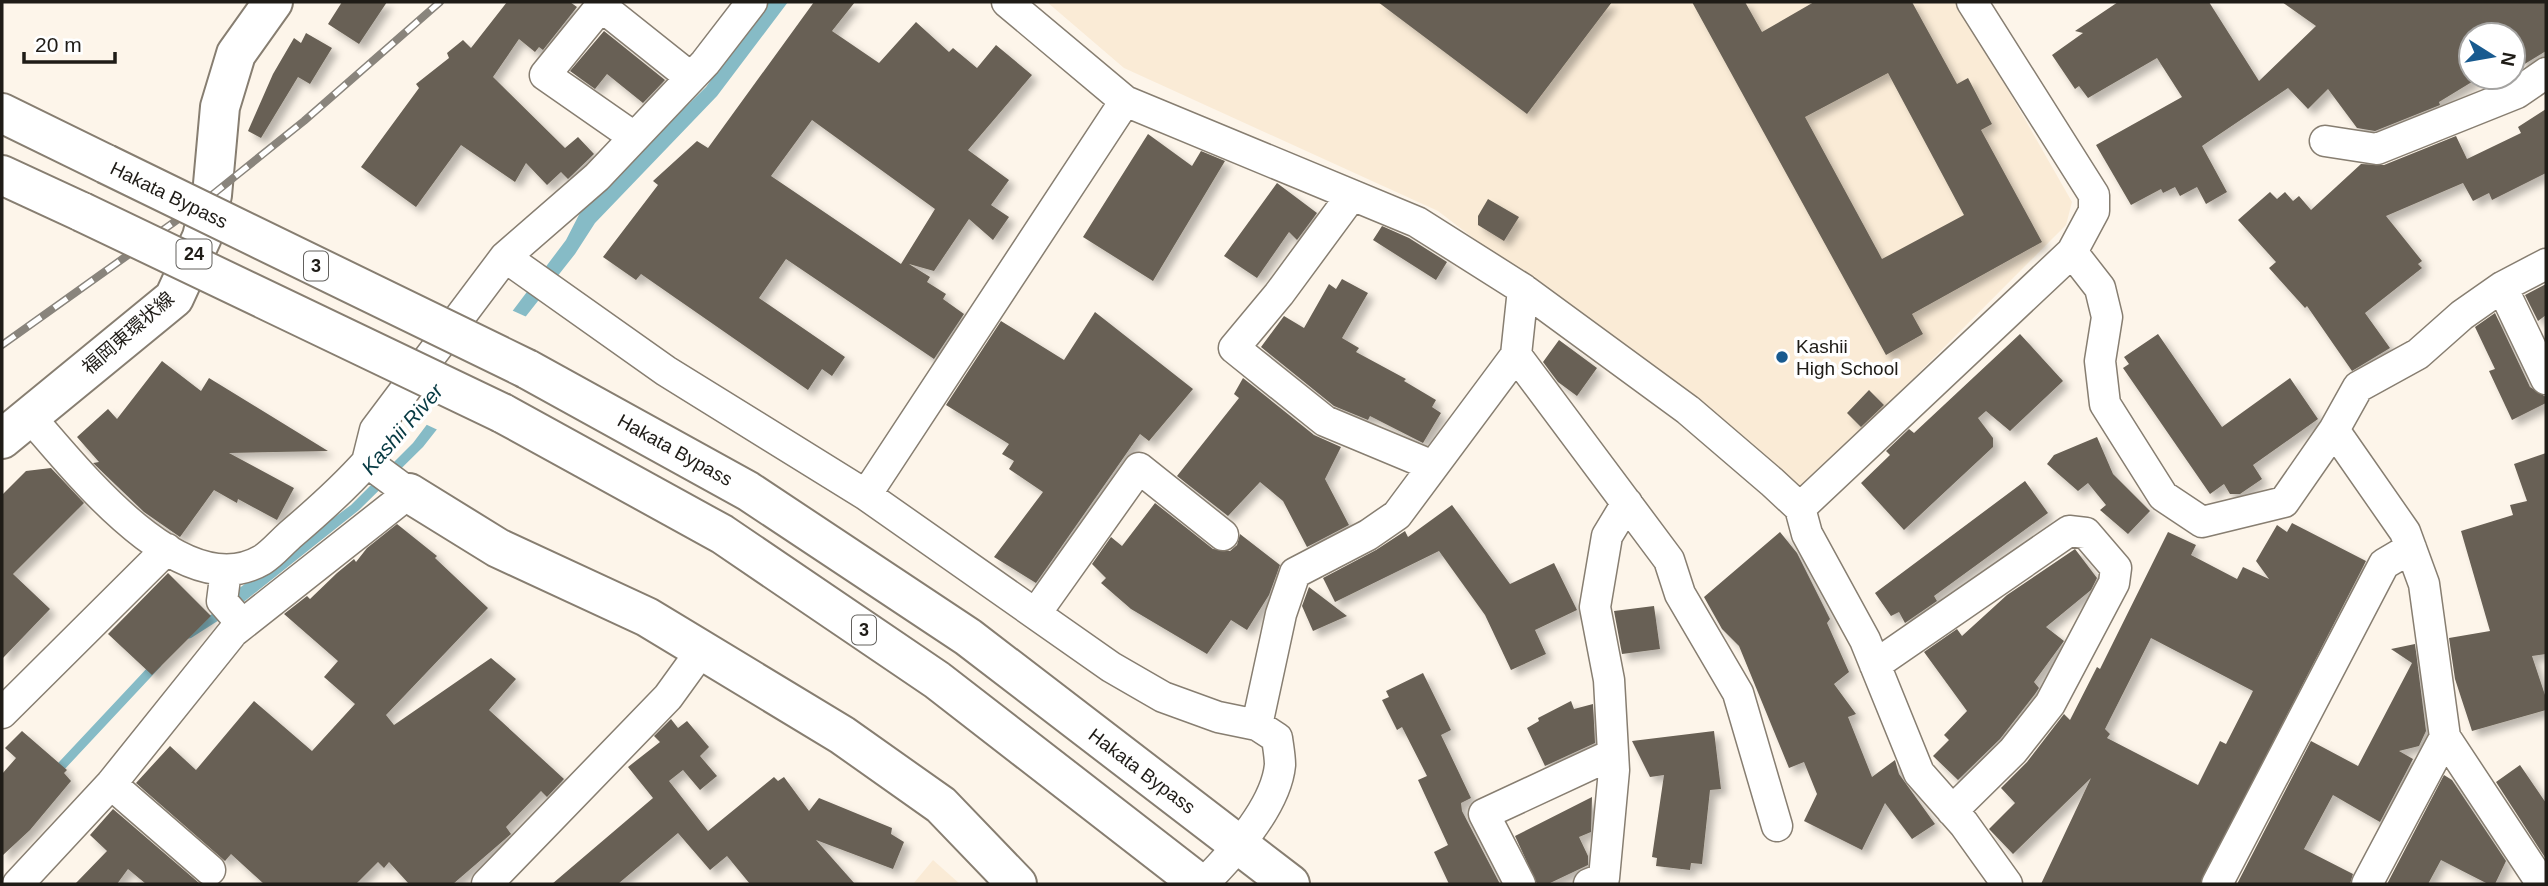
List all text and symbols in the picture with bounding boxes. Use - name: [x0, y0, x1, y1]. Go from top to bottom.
- scale bar: [24, 21, 116, 65]
- north arrow: [2457, 21, 2527, 91]
- text: 20 m: [35, 33, 82, 56]
- text: N: [2497, 50, 2520, 68]
- street label: Hakata Bypass: [107, 158, 231, 232]
- road number: 24: [176, 240, 212, 268]
- road number: 3: [304, 252, 328, 280]
- street label: 福岡東環状線: [78, 288, 178, 378]
- place label: Kashii High School: [1796, 336, 1898, 379]
- marker: Kashii High School: [1774, 349, 1790, 365]
- water label: Kashii River: [357, 378, 448, 479]
- street label: Hakata Bypass: [614, 410, 736, 490]
- road number: 3: [852, 616, 876, 644]
- street label: Hakata Bypass: [1085, 724, 1199, 818]

